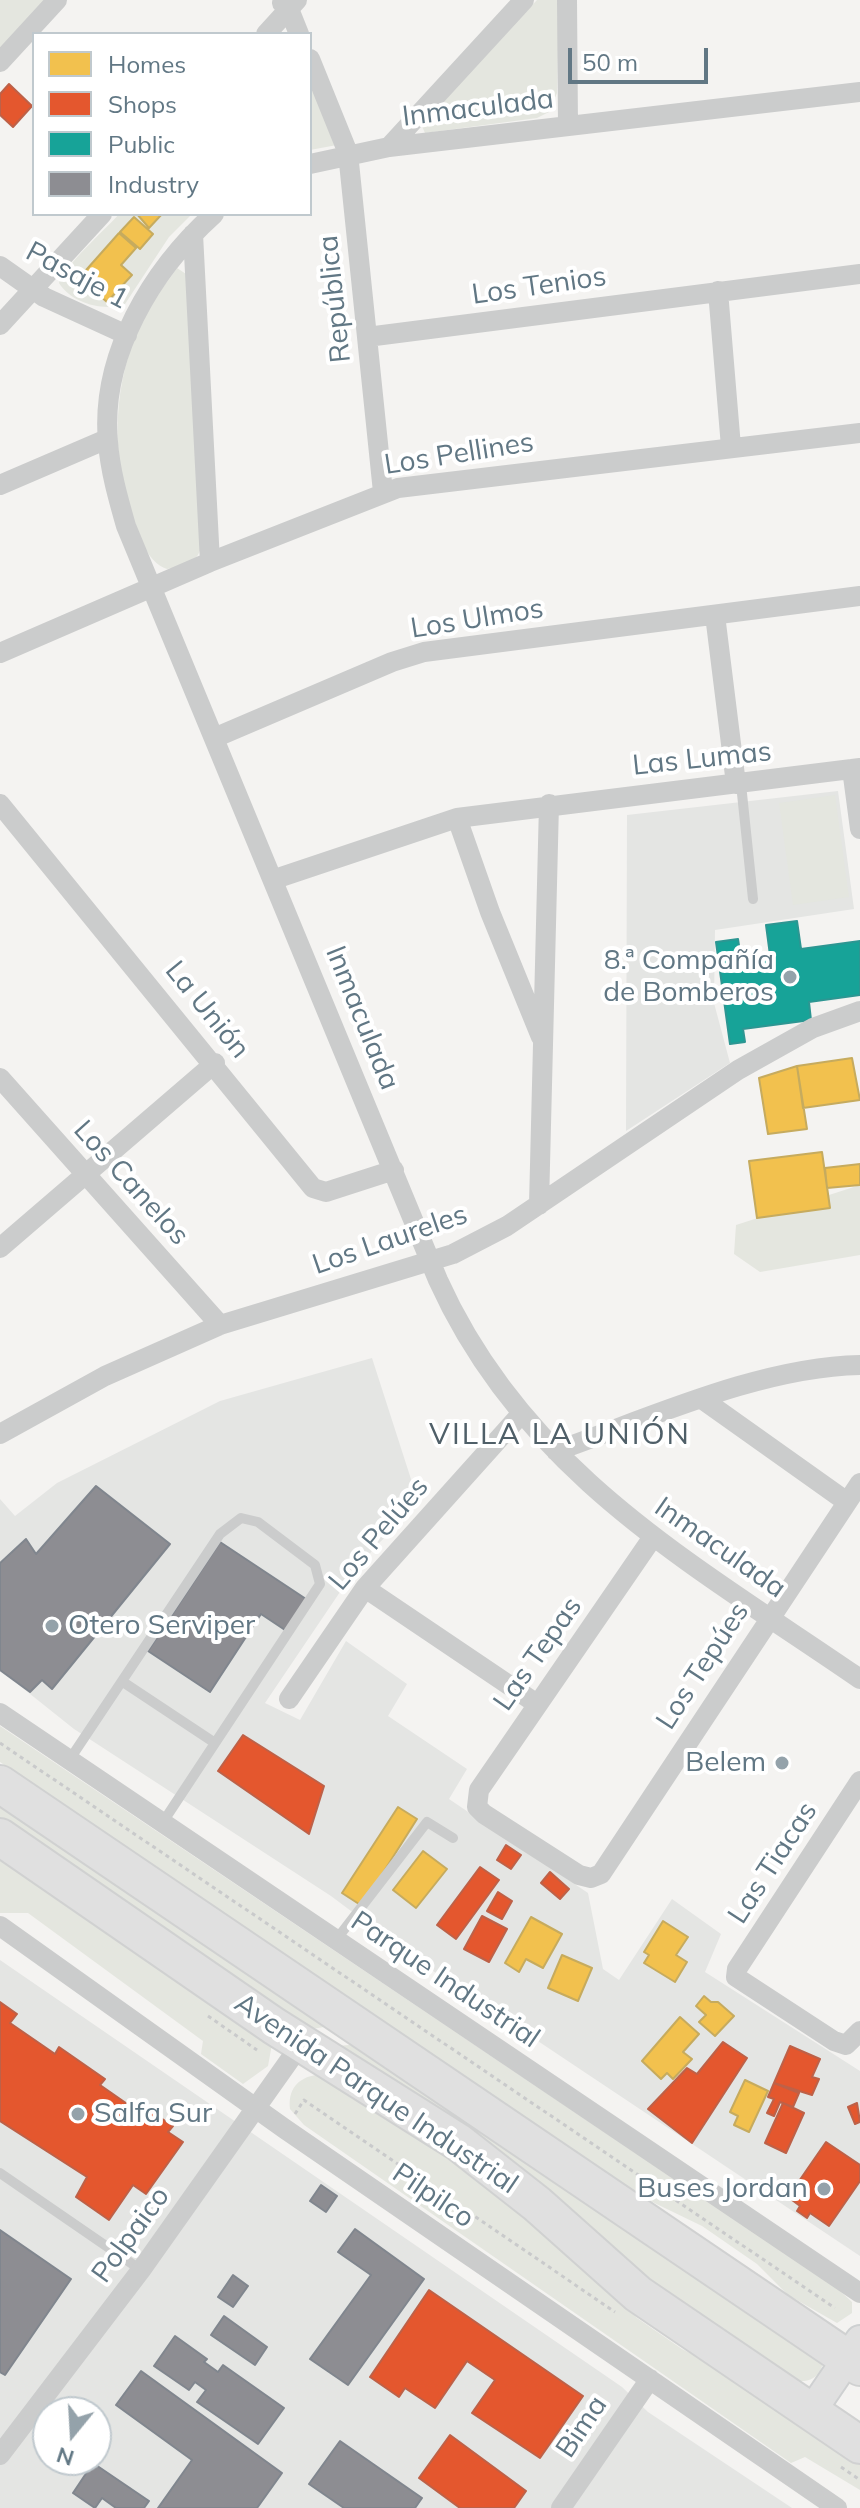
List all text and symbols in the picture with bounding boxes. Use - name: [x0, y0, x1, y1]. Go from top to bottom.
- legend: [32, 32, 312, 216]
- scale bar: [572, 32, 712, 82]
- text: 50 m: [582, 47, 638, 77]
- text: Homes: [108, 49, 186, 79]
- street label: Inmaculada: [400, 82, 556, 134]
- text: Shops: [108, 89, 177, 119]
- text: Public: [108, 129, 175, 159]
- text: Industry: [108, 169, 199, 199]
- street label: República: [312, 234, 358, 364]
- street label: Pasaje 1: [20, 235, 134, 317]
- street label: Los Tenios: [470, 260, 608, 312]
- street label: Los Pellines: [382, 426, 536, 482]
- street label: Los Ulmos: [408, 592, 546, 646]
- street label: Las Lumas: [631, 735, 773, 783]
- street label: Inmaculada: [318, 941, 406, 1095]
- place label: 8.ª Compañía de Bomberos: [603, 944, 774, 1010]
- street label: La Unión: [158, 955, 256, 1065]
- marker: 8.ª Compañía de Bomberos: [781, 968, 799, 986]
- street label: Los Canelos: [66, 1114, 196, 1252]
- street label: Los Laureles: [308, 1198, 472, 1282]
- district label: VILLA LA UNIÓN: [429, 1417, 691, 1453]
- street label: Los Pelúes: [322, 1471, 436, 1597]
- street label: Inmaculada: [648, 1491, 792, 1605]
- street label: Las Tepas: [487, 1591, 589, 1717]
- street label: Los Tepúes: [650, 1596, 756, 1736]
- place label: Otero Serviper: [68, 1609, 255, 1643]
- marker: Otero Serviper: [43, 1617, 61, 1635]
- place label: Belem: [685, 1746, 766, 1780]
- marker: Belem: [773, 1754, 791, 1772]
- street label: Las Tiacas: [721, 1796, 825, 1930]
- street label: Parque Industrial: [344, 1904, 546, 2056]
- street label: Avenida Parque Industrial: [228, 1987, 524, 2201]
- place label: Salfa Sur: [94, 2097, 212, 2131]
- marker: Salfa Sur: [69, 2105, 87, 2123]
- street label: Pilpilco: [386, 2157, 480, 2235]
- place label: Buses Jordan: [637, 2172, 808, 2206]
- marker: Buses Jordan: [815, 2180, 833, 2198]
- street label: Polpaico: [85, 2181, 177, 2289]
- street label: Bima: [549, 2390, 615, 2464]
- north arrow: [32, 2396, 112, 2476]
- text: N: [53, 2441, 77, 2473]

